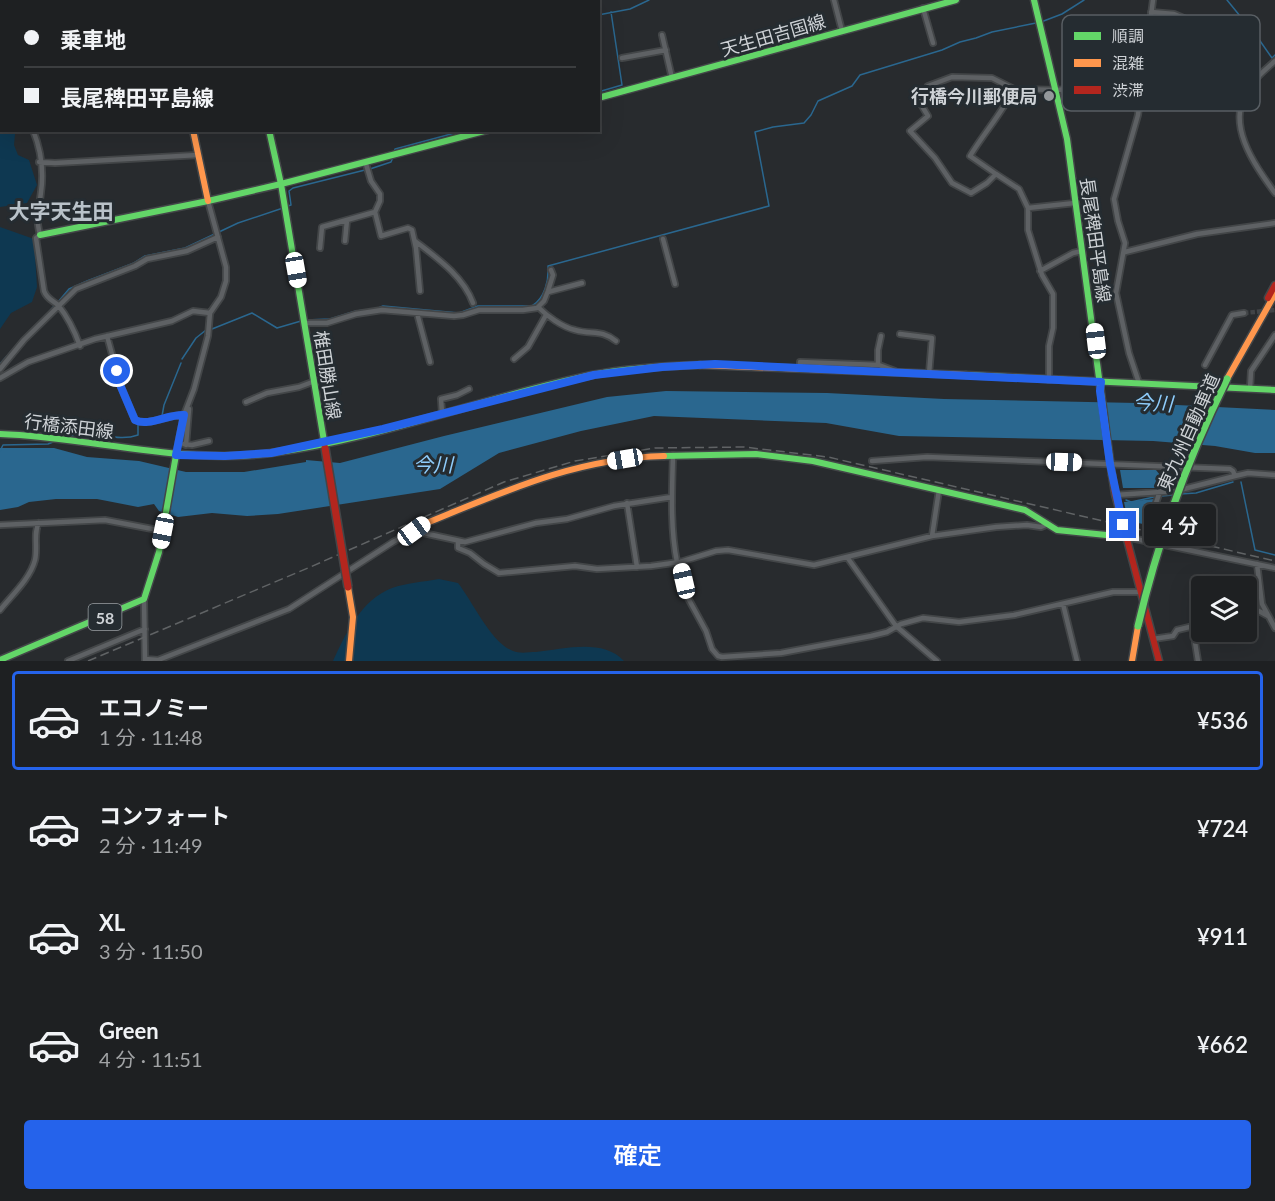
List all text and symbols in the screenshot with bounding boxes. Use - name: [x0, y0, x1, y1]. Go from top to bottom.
- street label: 天生田吉国線: [718, 10, 828, 60]
- legend: [1062, 15, 1260, 111]
- text: 乗車地: [60, 26, 126, 53]
- text: 順調: [1112, 26, 1144, 45]
- text: 混雑: [1112, 53, 1144, 72]
- text: 渋滞: [1112, 80, 1144, 99]
- text: 長尾稗田平島線: [60, 84, 214, 111]
- place label: 行橋今川郵便局: [911, 85, 1037, 107]
- marker: 行橋今川郵便局: [1042, 89, 1056, 103]
- street label: 長尾稗田平島線: [1076, 176, 1116, 304]
- district label: 大字天生田: [9, 198, 114, 223]
- car: [284, 251, 308, 289]
- car: [1085, 322, 1107, 360]
- street label: 椎田勝山線: [310, 329, 346, 421]
- route start: [103, 357, 130, 384]
- street label: 東九州自動車道: [1152, 370, 1224, 494]
- water label: 今川: [1132, 389, 1176, 415]
- street label: 行橋添田線: [23, 410, 115, 442]
- car: [606, 447, 644, 471]
- water label: 今川: [413, 452, 455, 476]
- car: [1046, 452, 1082, 472]
- callout: 4 分: [1144, 504, 1216, 546]
- route end: [1109, 511, 1136, 538]
- car: [151, 512, 175, 550]
- car: [394, 513, 434, 549]
- text: 4 分: [1162, 513, 1198, 537]
- car: [671, 561, 697, 601]
- map controls: [1191, 576, 1257, 642]
- button: layers: [1191, 576, 1257, 642]
- road number: 58: [88, 604, 122, 630]
- icon: car: [27, 694, 81, 748]
- text: エコノミー: [99, 694, 209, 721]
- text: ¥536: [1197, 707, 1248, 734]
- text: 1 分 · 11:48: [99, 725, 203, 749]
- icon: car: [27, 802, 81, 856]
- text: コンフォート: [99, 802, 230, 829]
- text: ¥724: [1197, 815, 1248, 842]
- text: 2 分 · 11:49: [99, 833, 203, 857]
- text: XL: [99, 909, 125, 936]
- icon: car: [27, 910, 81, 964]
- text: ¥911: [1197, 923, 1248, 950]
- text: 3 分 · 11:50: [99, 939, 203, 963]
- text: Green: [99, 1017, 159, 1044]
- icon: car: [27, 1018, 81, 1072]
- text: ¥662: [1197, 1031, 1248, 1058]
- text: 4 分 · 11:51: [99, 1047, 203, 1071]
- button: 確定: [24, 1120, 1251, 1189]

